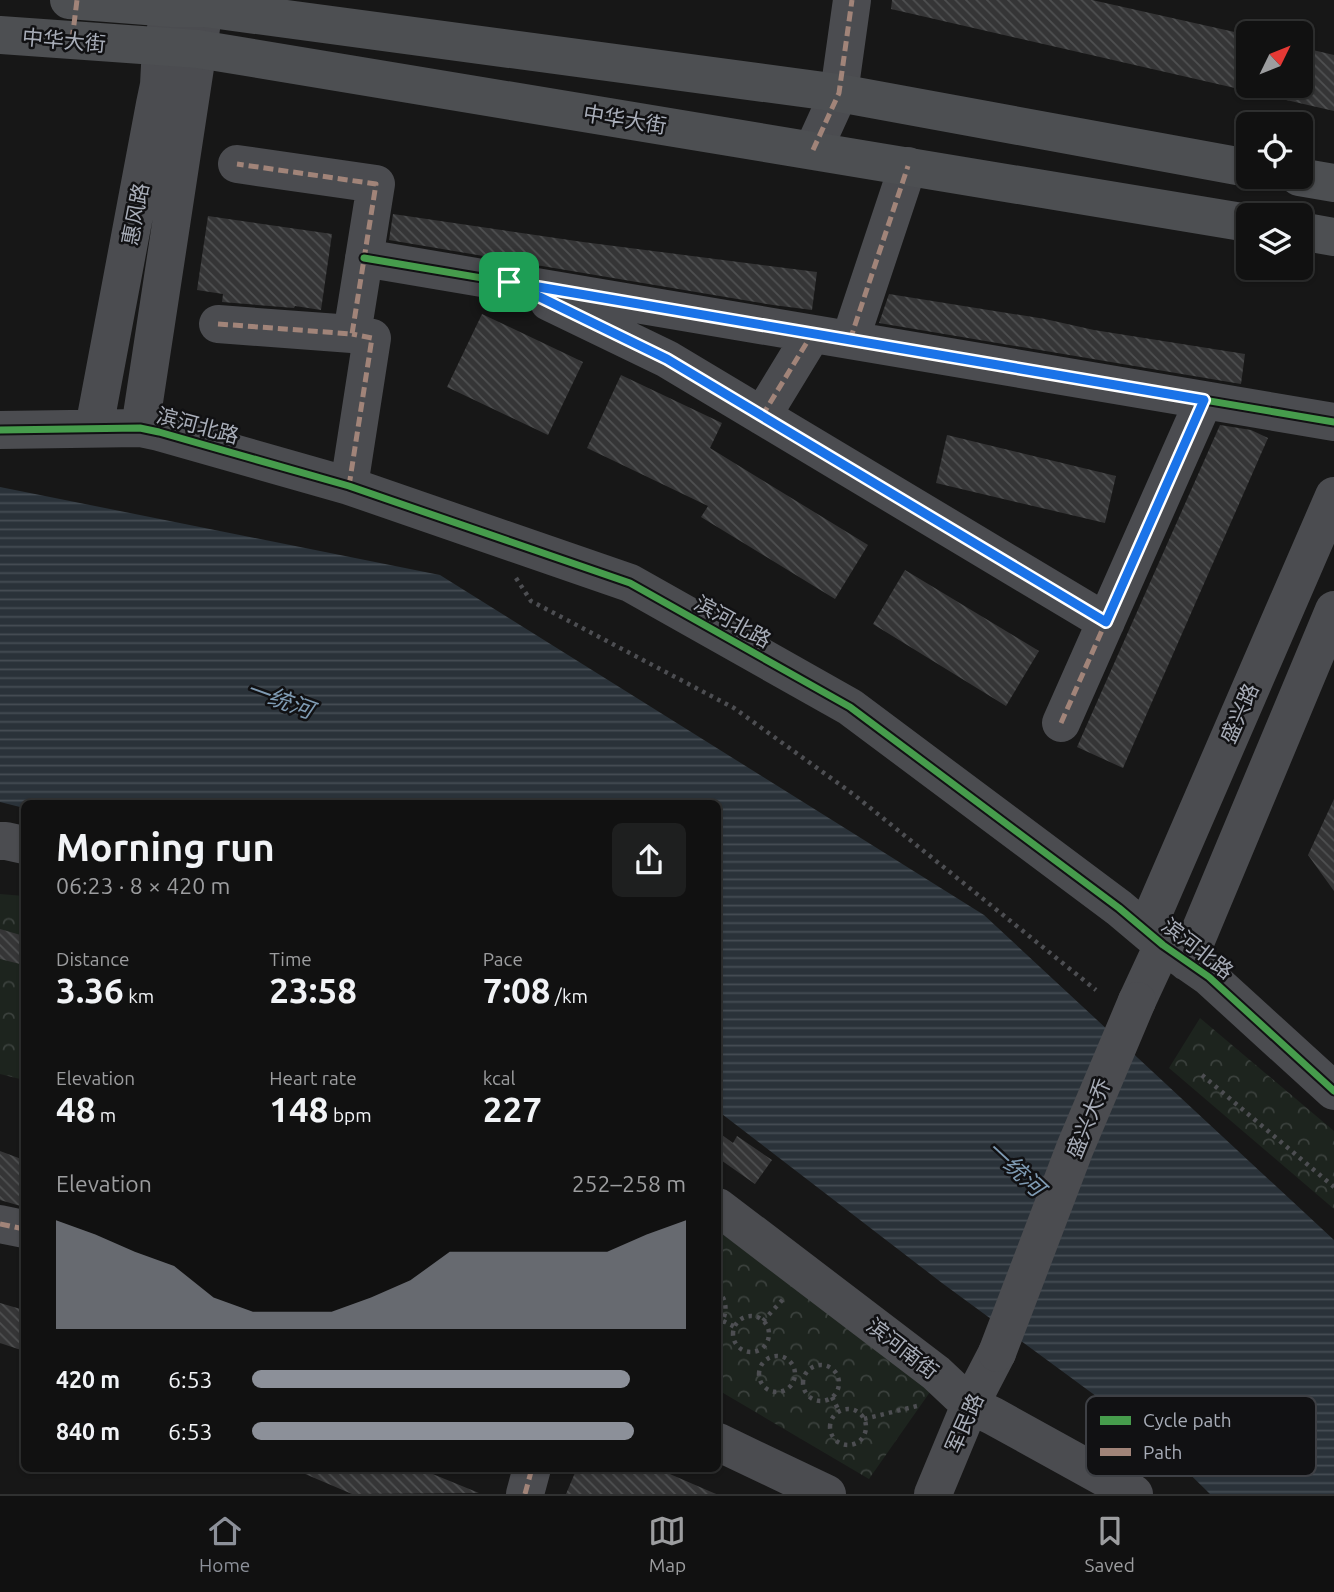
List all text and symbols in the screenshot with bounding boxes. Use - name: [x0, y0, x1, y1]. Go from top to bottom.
- north arrow: [1236, 21, 1312, 98]
- map controls: [1236, 21, 1313, 280]
- street label: 中华大街: [21, 24, 107, 56]
- street label: 中华大街: [582, 101, 668, 137]
- button: locate: [1236, 112, 1313, 189]
- street label: 惠风路: [117, 181, 153, 247]
- button: layers: [1236, 203, 1313, 280]
- pin: [479, 252, 539, 312]
- icon: arrive: [490, 263, 528, 301]
- street label: 滨河北路: [154, 403, 242, 447]
- street label: 滨河北路: [690, 590, 776, 652]
- water label: 一统河: [243, 675, 320, 724]
- street label: 盛兴路: [1215, 679, 1263, 747]
- button: share: [612, 823, 686, 897]
- text: Morning run: [56, 826, 275, 868]
- text: 06:23 · 8 × 420 m: [56, 873, 230, 898]
- street label: 滨河北路: [1158, 913, 1238, 983]
- text: Distance: [56, 948, 130, 970]
- text: Time: [269, 948, 312, 970]
- text: Pace: [483, 948, 523, 970]
- text: 3.36: [56, 970, 124, 1010]
- text: 23:58: [269, 970, 357, 1010]
- text: 7:08: [483, 970, 551, 1010]
- text: km: [124, 985, 154, 1007]
- text: /km: [551, 985, 588, 1007]
- text: Elevation: [56, 1067, 135, 1089]
- text: Heart rate: [269, 1067, 357, 1089]
- text: kcal: [483, 1067, 515, 1089]
- street label: 盛兴大乔: [1061, 1075, 1115, 1161]
- text: 48: [56, 1089, 95, 1129]
- text: 148: [269, 1089, 329, 1129]
- text: 227: [483, 1089, 542, 1129]
- text: m: [95, 1104, 116, 1126]
- text: bpm: [329, 1104, 372, 1126]
- water label: 一统河: [982, 1135, 1053, 1203]
- text: Elevation: [56, 1171, 152, 1196]
- text: 252–258 m: [572, 1171, 686, 1196]
- street label: 滨河南街: [863, 1313, 943, 1383]
- text: 420 m: [56, 1367, 120, 1392]
- text: 6:53: [168, 1367, 213, 1392]
- street label: 军民路: [940, 1389, 988, 1457]
- legend: [1086, 1396, 1316, 1476]
- text: Cycle path: [1143, 1409, 1232, 1431]
- text: 840 m: [56, 1419, 120, 1444]
- text: 6:53: [168, 1419, 213, 1444]
- text: Path: [1143, 1441, 1182, 1463]
- tab: Home: [199, 1512, 250, 1576]
- tab: Map: [648, 1512, 686, 1576]
- tab: Saved: [1084, 1512, 1135, 1576]

